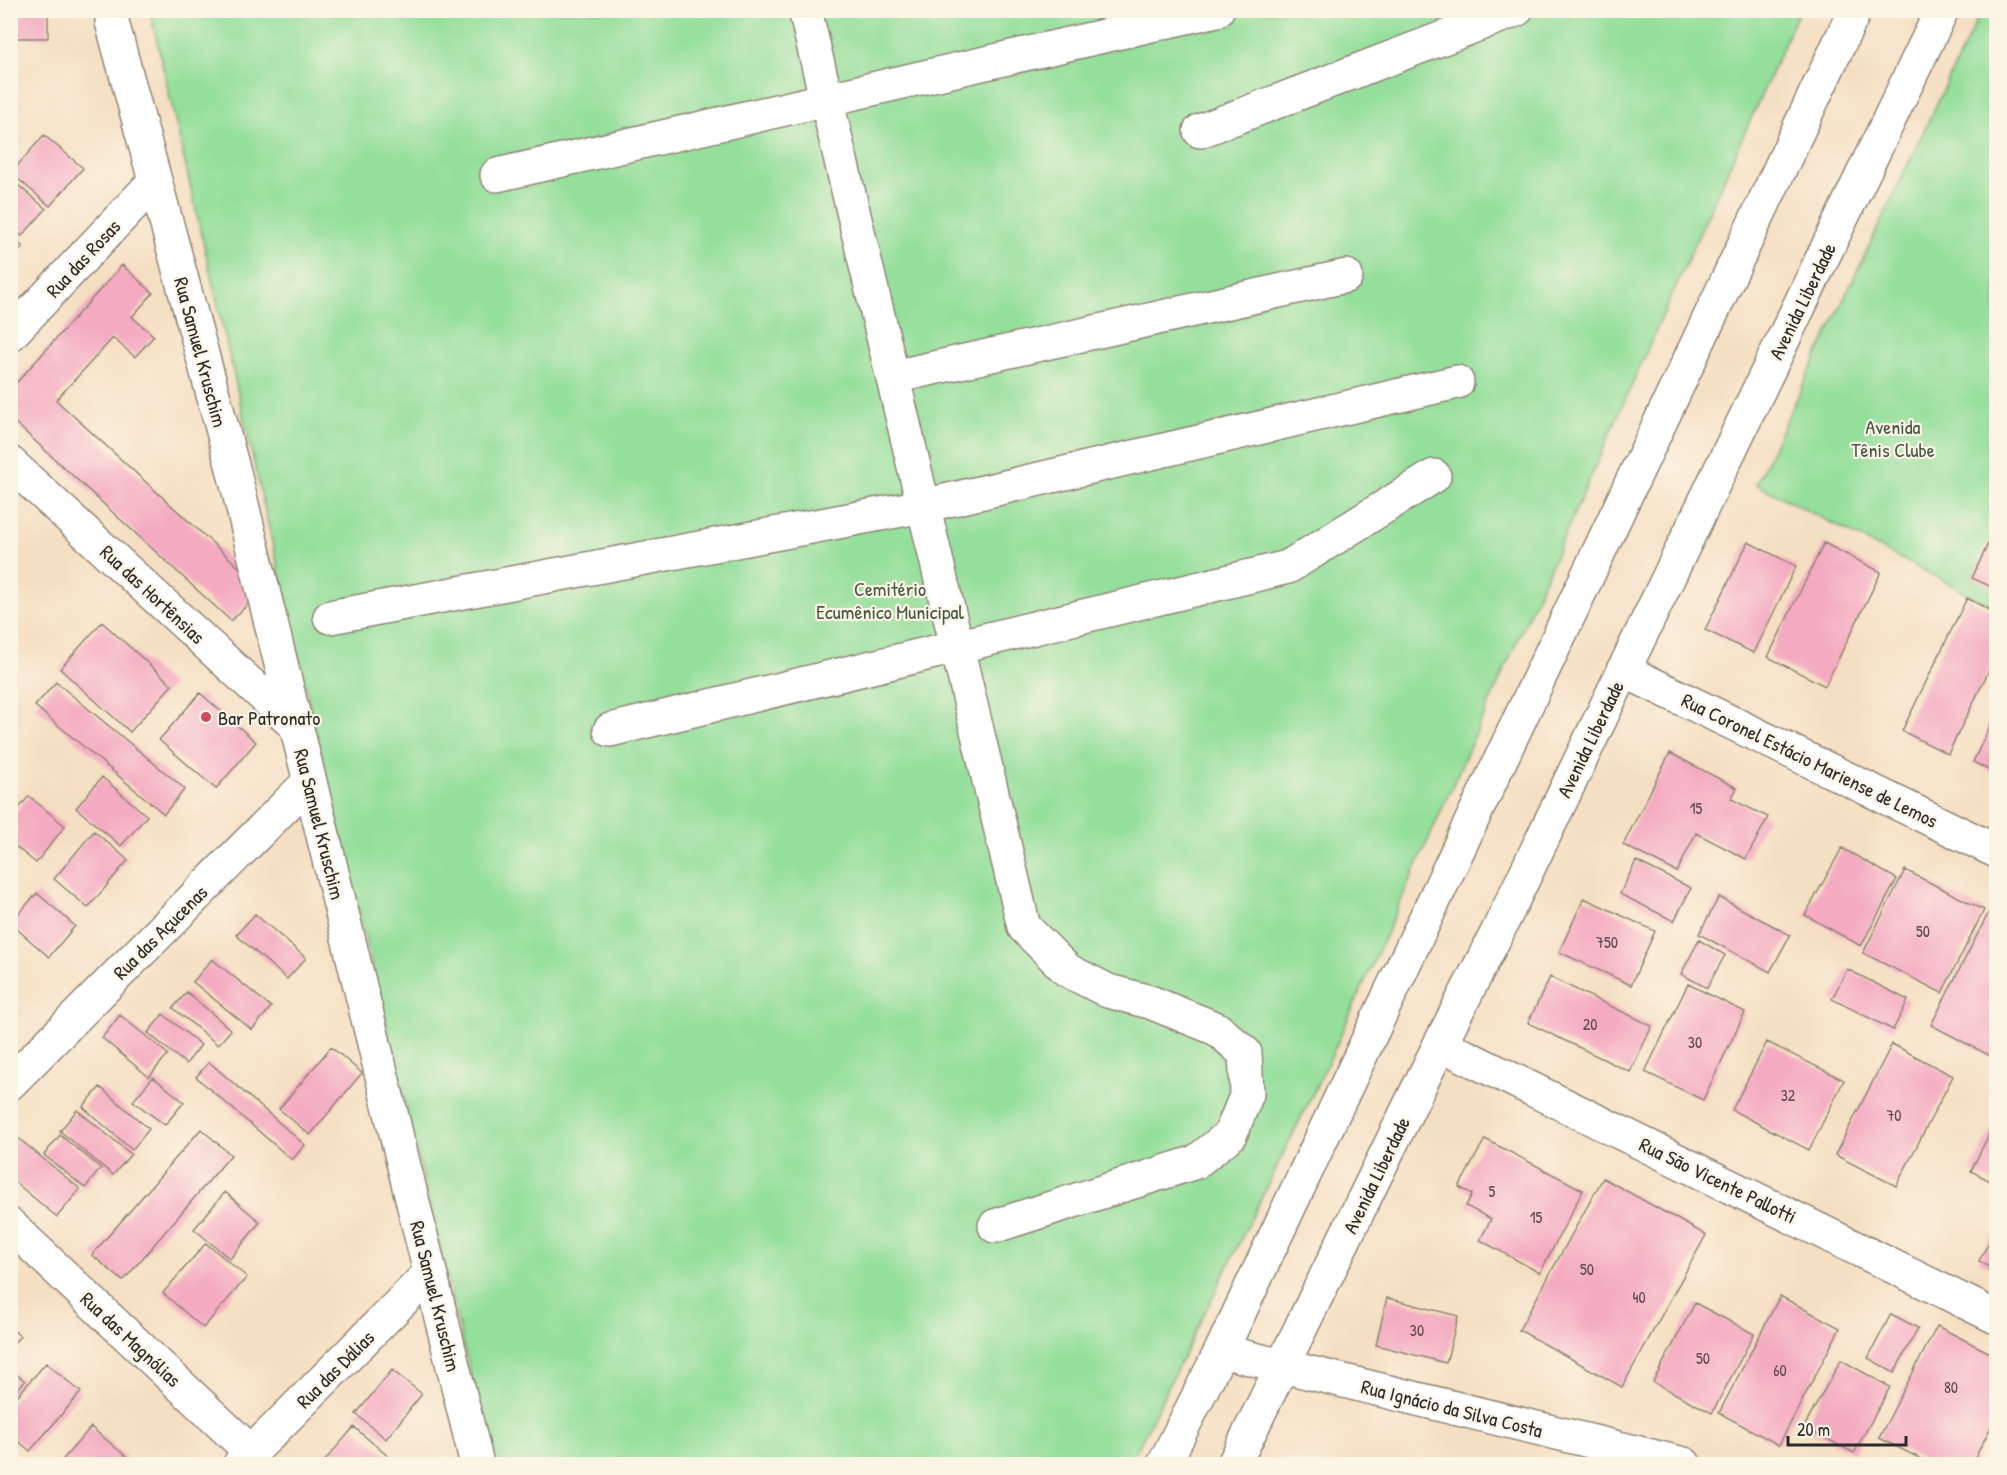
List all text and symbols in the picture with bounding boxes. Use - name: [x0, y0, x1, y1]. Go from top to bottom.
- street label: Rua das Rosas: [40, 213, 126, 303]
- street label: Avenida Liberdade: [1762, 238, 1842, 364]
- street label: Rua Samuel Kruschim: [168, 274, 234, 430]
- park label: Avenida Tênis Clube: [1851, 413, 1935, 463]
- street label: Rua das Hortênsias: [95, 538, 211, 650]
- park label: Cemitério Ecumênico Municipal: [816, 575, 964, 625]
- street label: Avenida Liberdade: [1550, 676, 1630, 802]
- street label: Rua Coronel Estácio Mariense de Lemos: [1677, 686, 1943, 834]
- place label: Bar Patronato: [218, 704, 320, 731]
- marker: Bar Patronato: [199, 710, 213, 724]
- street label: Rua Samuel Kruschim: [288, 746, 352, 902]
- house number: 15: [1690, 797, 1703, 819]
- street label: Rua das Açucenas: [107, 879, 213, 985]
- house number: 50: [1916, 920, 1930, 942]
- house number: 750: [1596, 931, 1618, 953]
- house number: 20: [1583, 1013, 1597, 1035]
- house number: 30: [1688, 1031, 1702, 1053]
- house number: 32: [1781, 1084, 1796, 1106]
- house number: 70: [1886, 1104, 1902, 1126]
- street label: Avenida Liberdade: [1336, 1112, 1416, 1238]
- street label: Rua São Vicente Pallotti: [1635, 1130, 1801, 1230]
- house number: 5: [1489, 1180, 1496, 1202]
- house number: 15: [1530, 1206, 1543, 1228]
- street label: Rua Samuel Kruschim: [404, 1218, 468, 1374]
- house number: 50: [1580, 1258, 1594, 1280]
- street label: Rua das Magnólias: [75, 1285, 187, 1393]
- house number: 40: [1632, 1286, 1646, 1308]
- house number: 30: [1410, 1319, 1424, 1341]
- street label: Rua das Dálias: [290, 1324, 380, 1414]
- house number: 50: [1696, 1347, 1710, 1369]
- house number: 60: [1773, 1359, 1787, 1381]
- street label: Rua Ignácio da Silva Costa: [1358, 1372, 1546, 1444]
- house number: 80: [1944, 1376, 1958, 1398]
- scale bar: [1788, 1409, 1906, 1447]
- text: 20 m: [1797, 1417, 1830, 1442]

